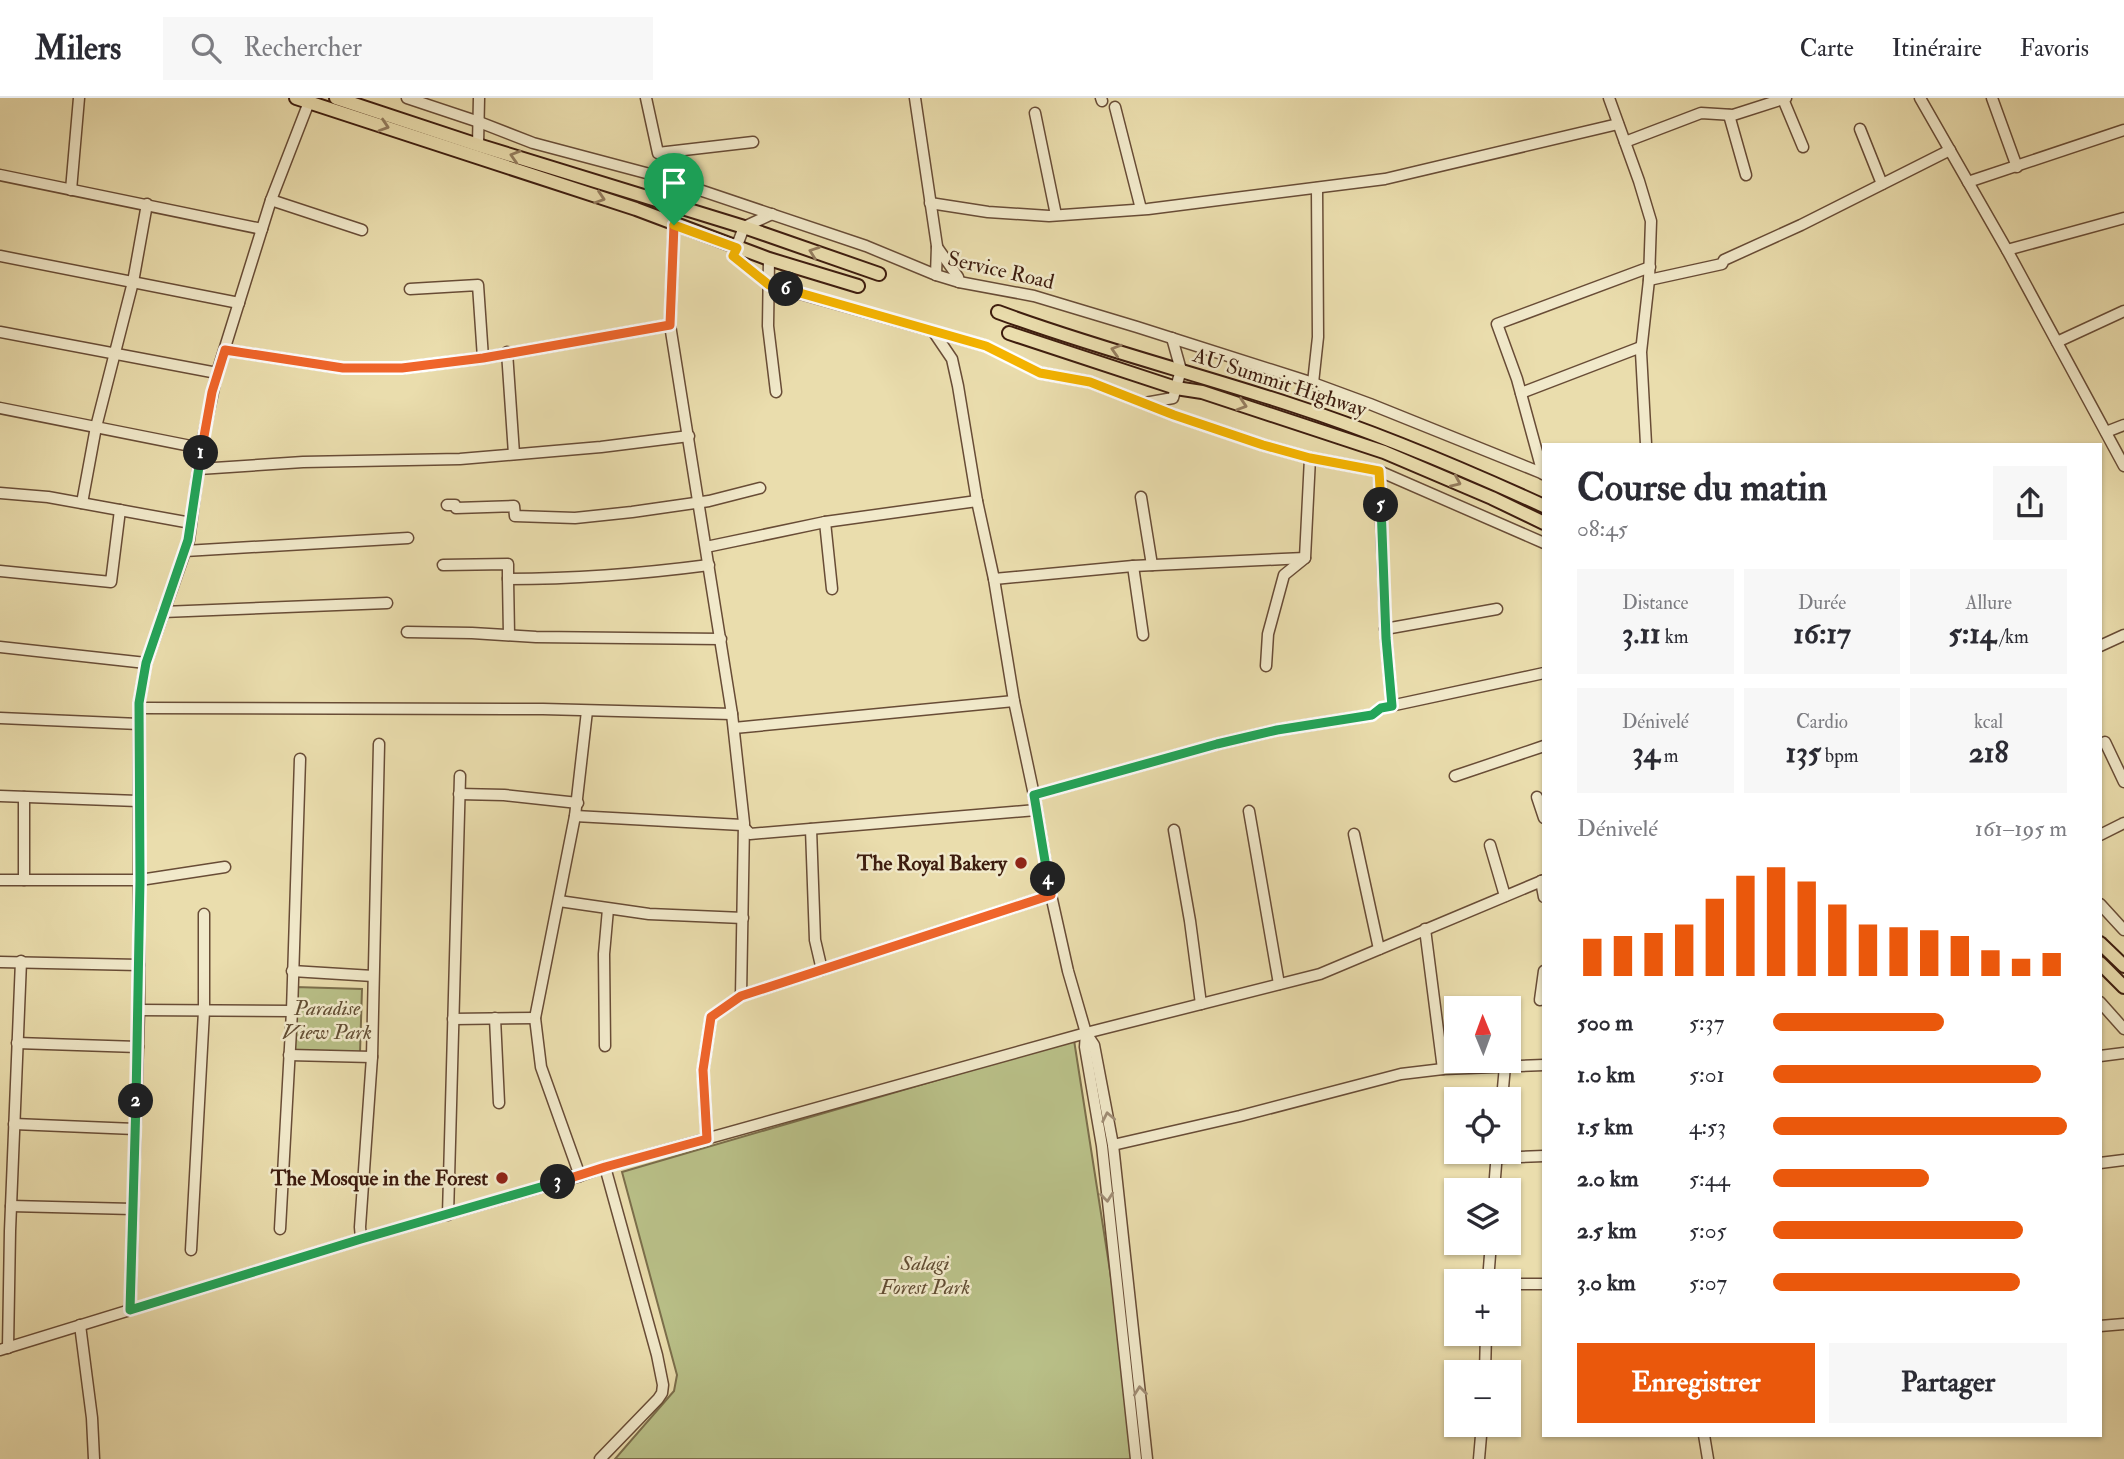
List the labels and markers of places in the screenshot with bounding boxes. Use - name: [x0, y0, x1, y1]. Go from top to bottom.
- pin: [644, 153, 704, 225]
- pin: 6: [768, 272, 804, 306]
- pin: 1: [184, 436, 218, 470]
- pin: 5: [1364, 488, 1398, 522]
- place label: The Royal Bakery: [856, 850, 1008, 877]
- marker: The Royal Bakery: [1013, 855, 1029, 871]
- pin: 4: [1030, 862, 1066, 896]
- pin: 2: [118, 1084, 154, 1118]
- pin: 3: [540, 1164, 576, 1200]
- place label: The Mosque in the Forest: [270, 1165, 488, 1192]
- marker: The Mosque in the Forest: [494, 1170, 510, 1186]

